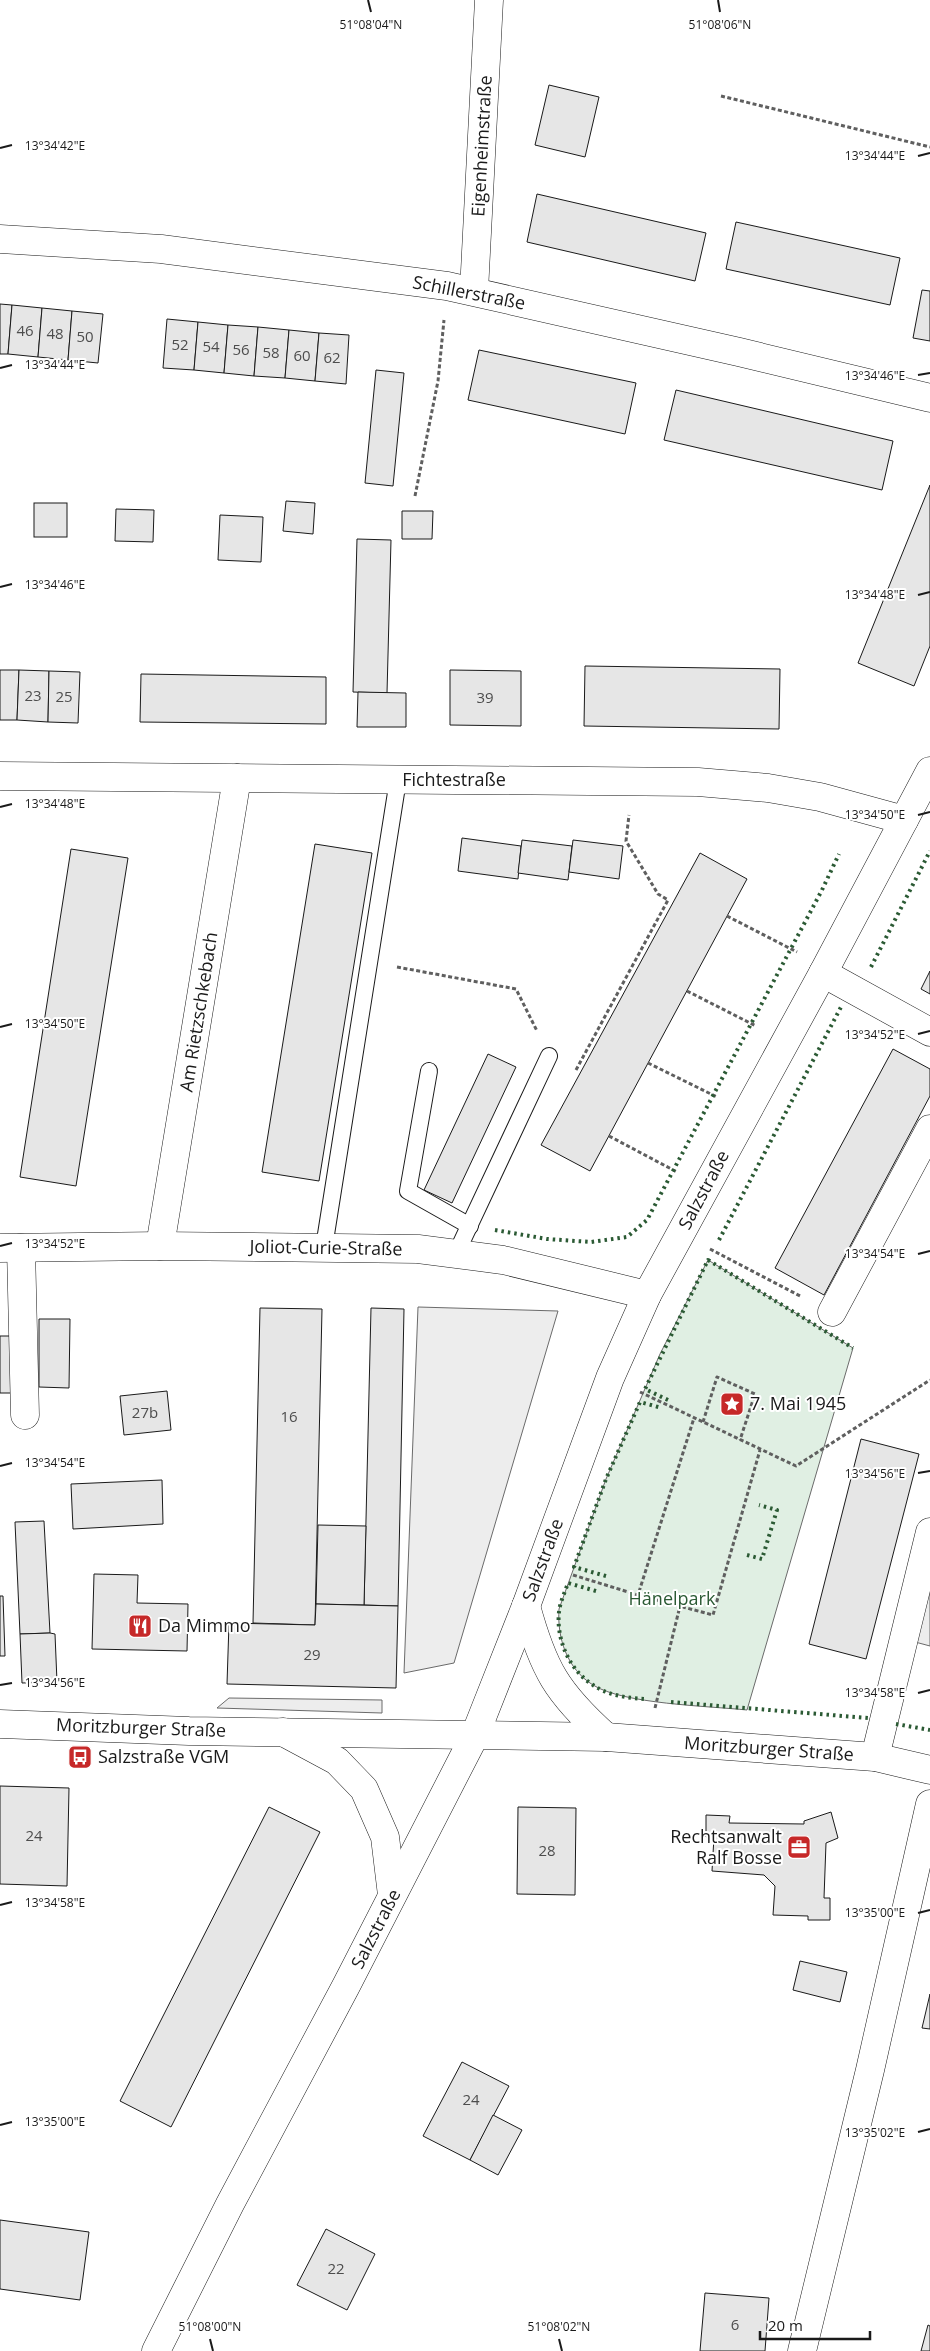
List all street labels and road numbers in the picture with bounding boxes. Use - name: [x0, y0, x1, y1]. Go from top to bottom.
- street label: Eigenheimstraße: [465, 75, 497, 217]
- street label: Schillerstraße: [411, 269, 528, 315]
- street label: Fichtestraße: [402, 767, 506, 791]
- street label: Am Rietzschkebach: [174, 930, 223, 1094]
- street label: Salzstraße: [672, 1146, 734, 1233]
- street label: Joliot-Curie-Straße: [247, 1234, 403, 1260]
- street label: Salzstraße: [516, 1515, 568, 1604]
- street label: Moritzburger Straße: [56, 1712, 226, 1742]
- street label: Moritzburger Straße: [683, 1730, 855, 1766]
- street label: Salzstraße: [345, 1885, 405, 1973]

